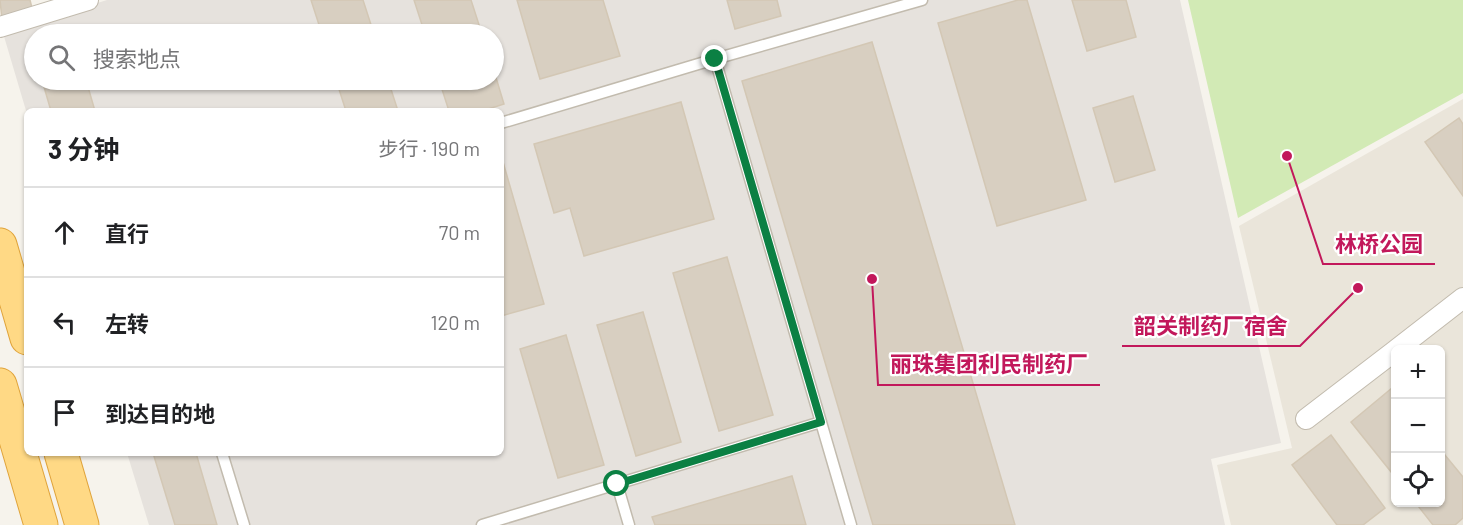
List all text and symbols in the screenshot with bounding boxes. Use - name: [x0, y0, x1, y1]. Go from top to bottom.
- search box: [24, 24, 504, 90]
- icon: search: [45, 41, 78, 74]
- text: 搜索地点: [93, 45, 181, 71]
- route end: [701, 45, 727, 71]
- text: 3 分钟: [48, 133, 119, 164]
- text: 步行 · 190 m: [379, 136, 480, 160]
- icon: ahead: [48, 216, 81, 249]
- text: 直行: [105, 220, 149, 246]
- text: 70 m: [439, 220, 480, 244]
- callout: 林桥公园: [1323, 224, 1435, 264]
- text: 林桥公园: [1335, 230, 1423, 256]
- icon: left: [48, 306, 81, 339]
- callout: 韶关制药厂宿舍: [1122, 306, 1300, 346]
- text: 左转: [105, 310, 149, 336]
- text: 120 m: [430, 310, 480, 334]
- text: 韶关制药厂宿舍: [1134, 312, 1288, 338]
- callout: 丽珠集团利民制药厂: [878, 345, 1100, 385]
- map controls: [1391, 345, 1445, 507]
- button: +: [1391, 345, 1445, 399]
- text: 丽珠集团利民制药厂: [890, 350, 1088, 376]
- icon: arrive: [48, 396, 81, 429]
- button: −: [1391, 399, 1445, 453]
- text: 到达目的地: [105, 400, 215, 426]
- button: locate: [1391, 453, 1445, 507]
- route start: [603, 470, 629, 496]

